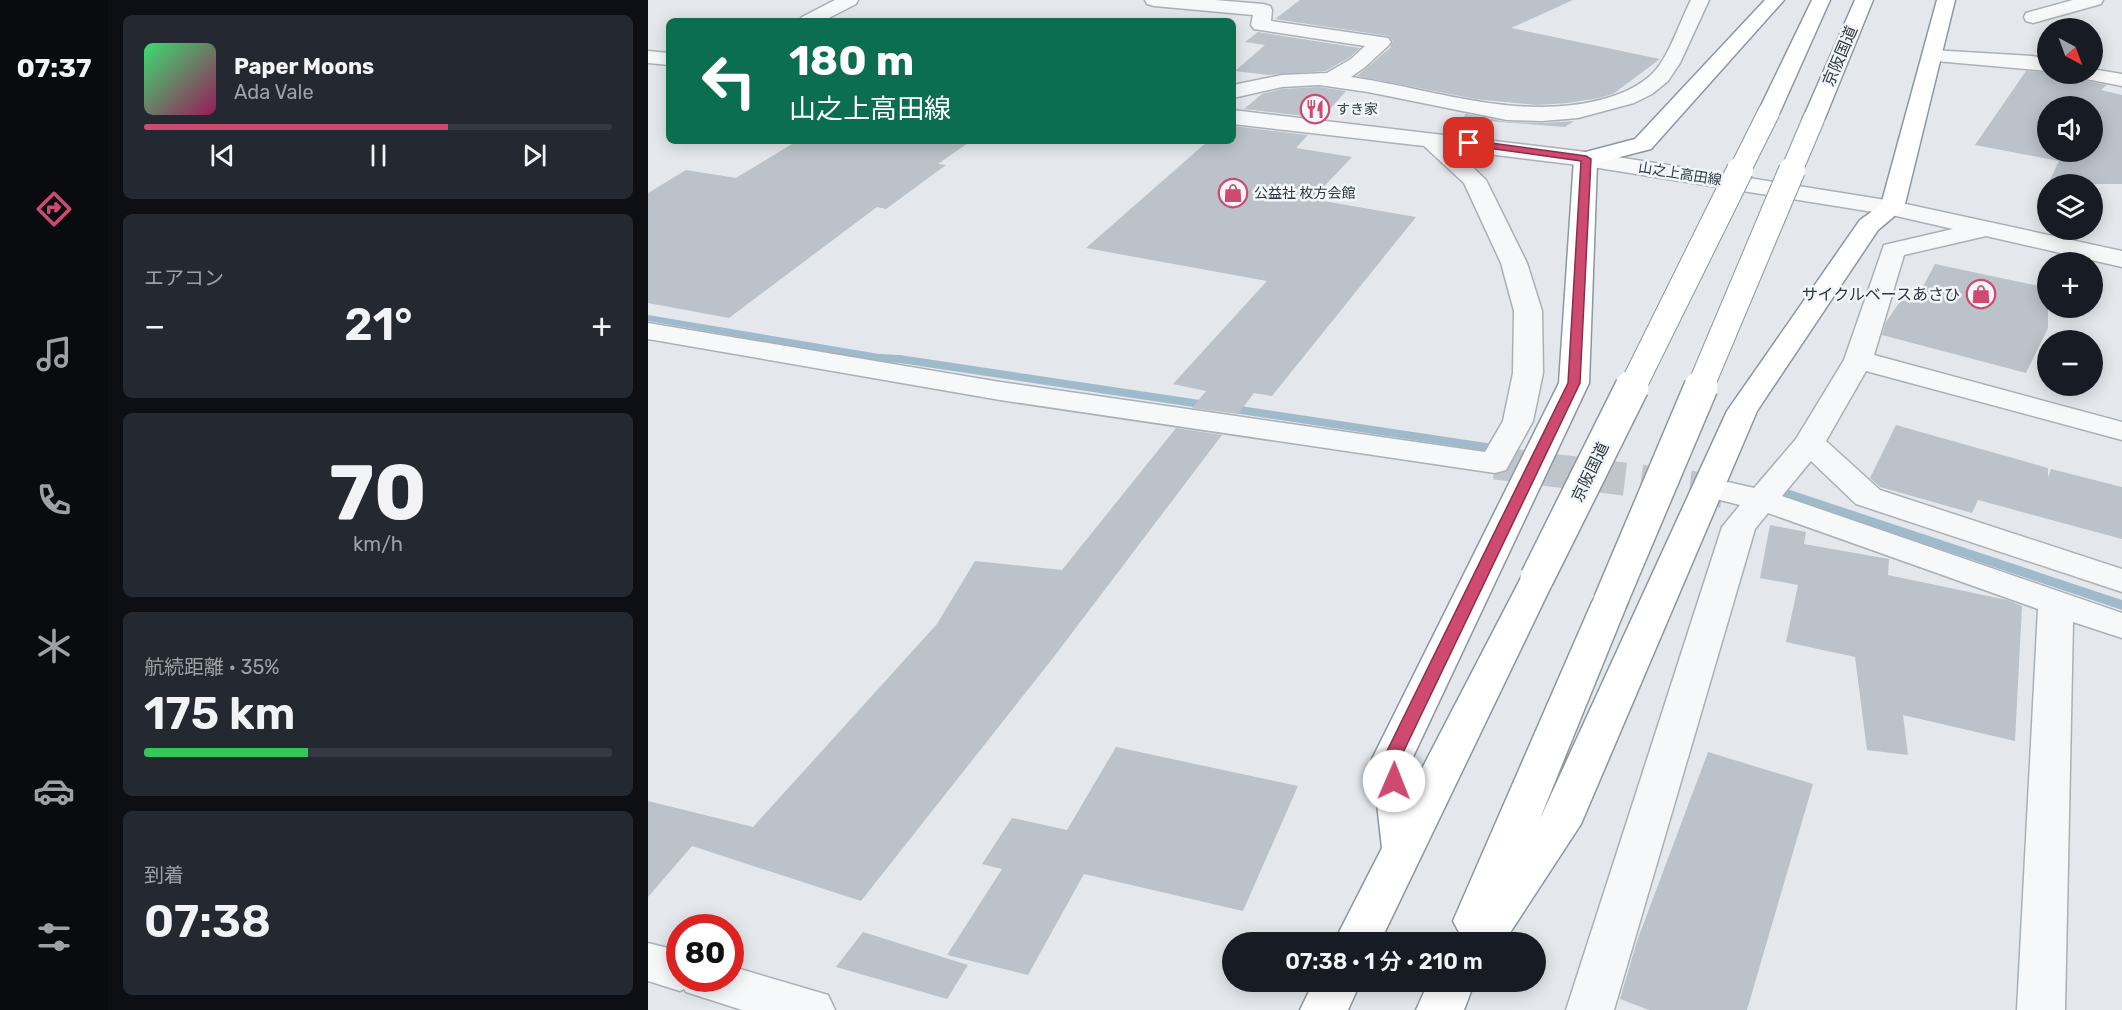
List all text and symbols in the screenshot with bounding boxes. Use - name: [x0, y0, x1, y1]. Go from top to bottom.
- north arrow: [2037, 18, 2103, 84]
- map controls: [2037, 18, 2103, 396]
- street label: 京阪国道: [1819, 23, 1861, 89]
- text: 180 m: [789, 36, 914, 86]
- icon: left: [690, 42, 768, 120]
- text: 07:37: [17, 52, 91, 84]
- text: Paper Moons: [234, 53, 374, 80]
- text: Ada Vale: [234, 80, 314, 104]
- text: 山之上高田線: [789, 93, 951, 125]
- restaurant icon: すき家: [1299, 93, 1331, 125]
- button: sound: [2037, 96, 2103, 162]
- place label: すき家: [1336, 101, 1378, 118]
- pin: [1443, 117, 1494, 168]
- icon: arrive: [1452, 126, 1485, 159]
- icon: previous: [206, 139, 239, 172]
- icon: pause: [362, 139, 395, 172]
- icon: next: [518, 139, 551, 172]
- street label: 山之上高田線: [1637, 159, 1723, 189]
- button: layers: [2037, 174, 2103, 240]
- shop icon: 公益社 枚方会館: [1217, 177, 1249, 209]
- place label: 公益社 枚方会館: [1254, 185, 1355, 202]
- icon: directions: [33, 188, 75, 230]
- button: +: [2037, 252, 2103, 318]
- text: エアコン: [144, 266, 224, 290]
- shop icon: サイクルベースあさひ: [1965, 278, 1997, 310]
- place label: サイクルベースあさひ: [1802, 285, 1960, 304]
- text: 21°: [344, 298, 413, 351]
- text: −: [144, 306, 165, 345]
- text: +: [591, 306, 612, 345]
- button: −: [2037, 330, 2103, 396]
- icon: music: [33, 333, 75, 375]
- street label: 京阪国道: [1567, 439, 1613, 505]
- text: 70: [329, 446, 427, 539]
- icon: phone: [33, 479, 75, 521]
- text: km/h: [353, 532, 403, 556]
- icon: climate: [33, 625, 75, 667]
- text: 航続距離 · 35%: [144, 655, 280, 679]
- text: 175 km: [144, 687, 295, 740]
- position arrow: [1362, 749, 1426, 813]
- icon: car: [33, 770, 75, 812]
- text: 到着: [144, 863, 184, 887]
- text: 07:38: [144, 895, 271, 948]
- speed limit sign: 80: [666, 914, 744, 992]
- icon: filters: [33, 916, 75, 958]
- text: 07:38 · 1 分 · 210 m: [1285, 948, 1483, 975]

